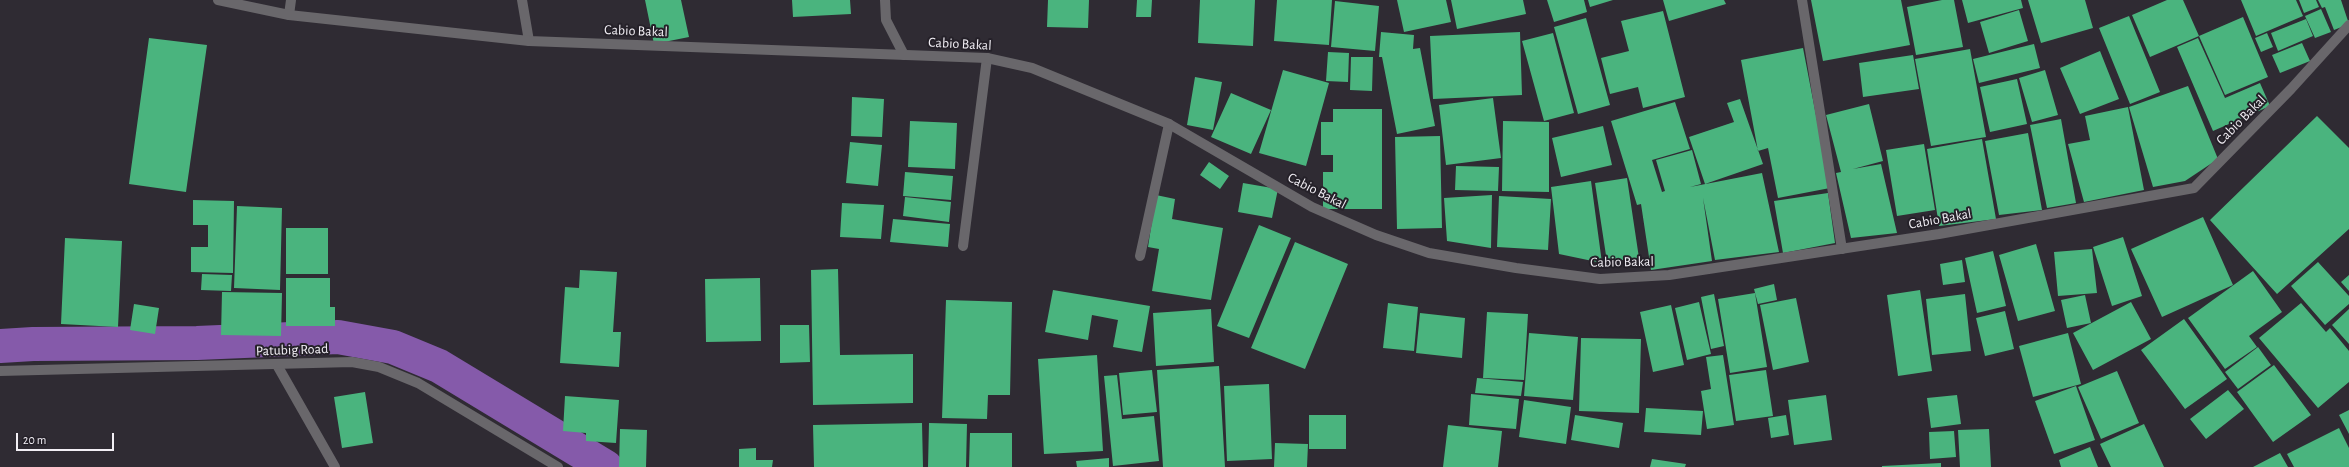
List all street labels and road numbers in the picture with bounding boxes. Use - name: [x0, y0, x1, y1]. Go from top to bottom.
- street label: Cabio Bakal: [604, 21, 668, 41]
- street label: Cabio Bakal: [928, 34, 992, 54]
- street label: Cabio Bakal: [2213, 92, 2269, 148]
- street label: Cabio Bakal: [1285, 169, 1349, 213]
- street label: Cabio Bakal: [1907, 205, 1973, 233]
- street label: Cabio Bakal: [1590, 253, 1654, 271]
- street label: Patubig Road: [255, 340, 329, 360]

